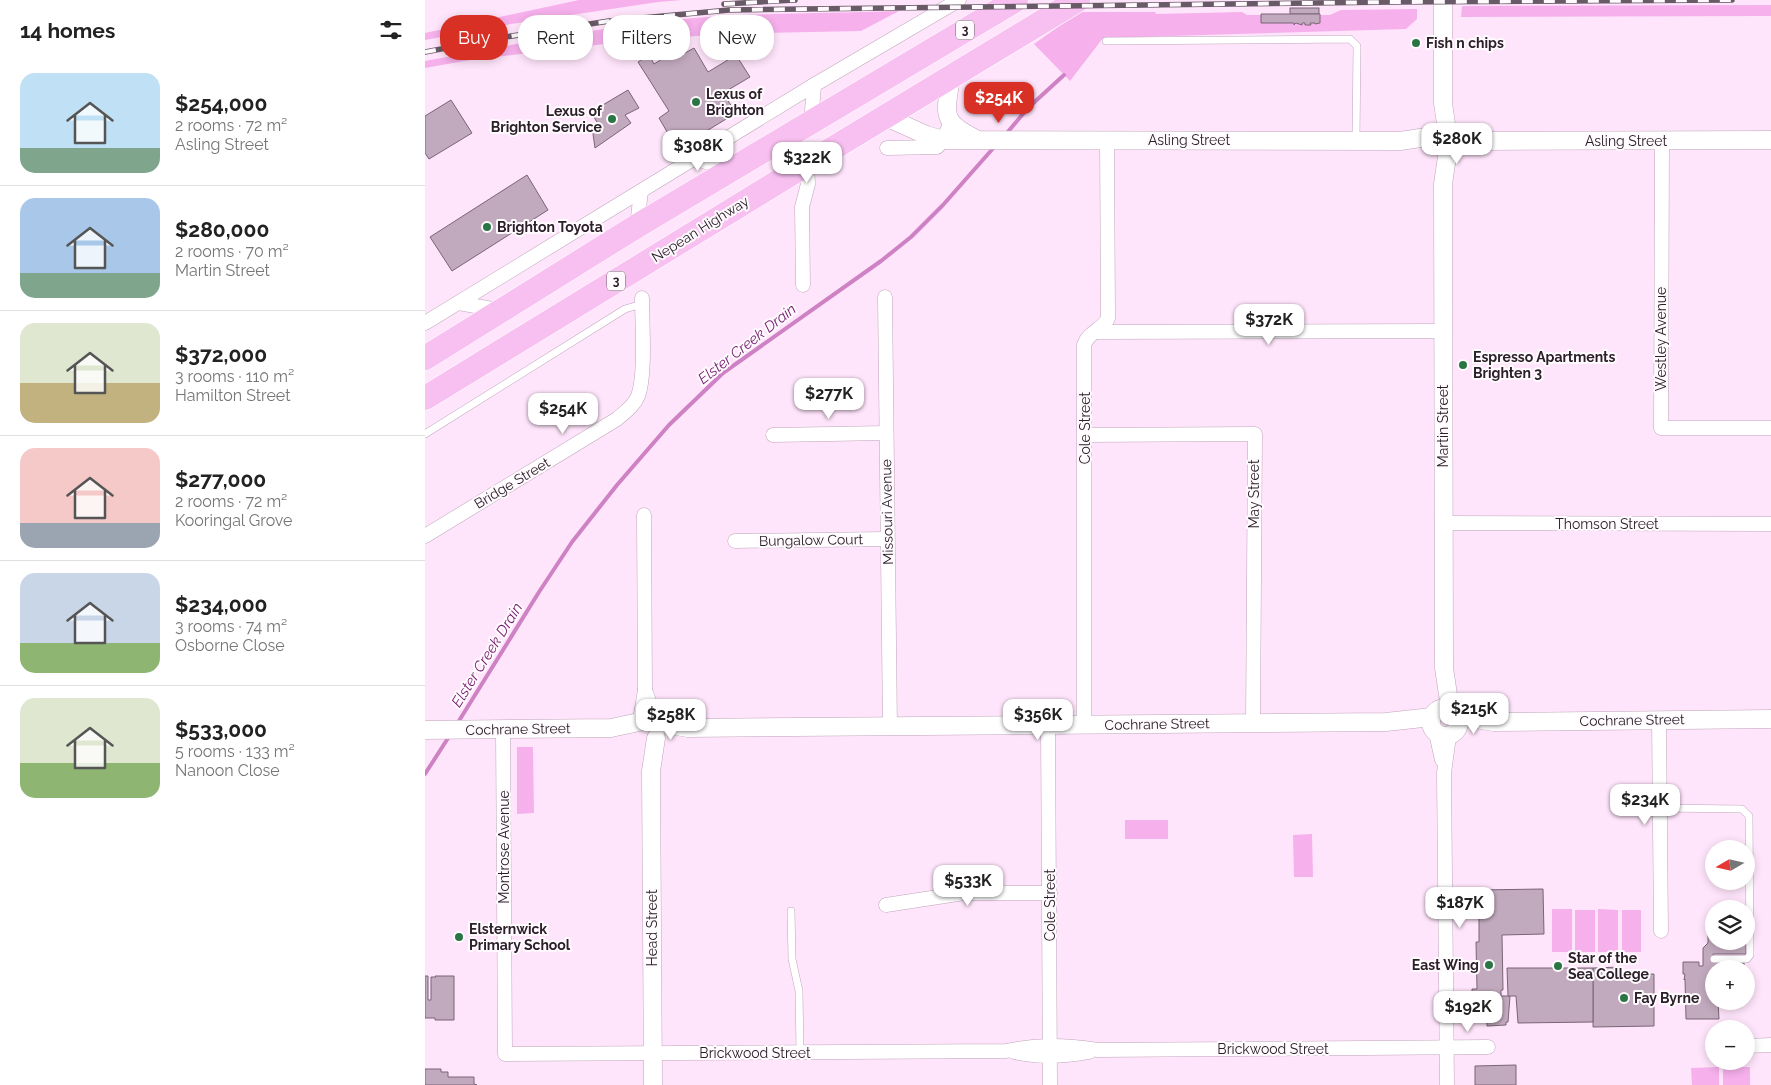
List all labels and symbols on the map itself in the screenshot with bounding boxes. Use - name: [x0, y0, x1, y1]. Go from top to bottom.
- road number: 3: [956, 20, 974, 40]
- place label: Fish n chips: [1426, 35, 1504, 51]
- marker: Fish n chips: [1410, 37, 1422, 49]
- pin: $254K: [964, 82, 1034, 124]
- place label: Lexus of Brighton: [706, 86, 764, 118]
- marker: Lexus of Brighton: [690, 96, 702, 108]
- place label: Lexus of Brighton Service: [491, 103, 603, 135]
- marker: Lexus of Brighton Service: [606, 113, 618, 125]
- pin: $280K: [1422, 122, 1492, 165]
- pin: $308K: [663, 130, 733, 172]
- street label: Asling Street: [1148, 132, 1230, 148]
- street label: Asling Street: [1585, 133, 1667, 149]
- pin: $322K: [772, 142, 842, 184]
- street label: Nepean Highway: [649, 192, 752, 265]
- place label: Brighton Toyota: [497, 219, 603, 235]
- marker: Brighton Toyota: [481, 221, 493, 233]
- road number: 3: [607, 272, 625, 290]
- street label: Westley Avenue: [1653, 287, 1669, 391]
- water label: Elster Creek Drain: [694, 300, 800, 388]
- pin: $372K: [1234, 304, 1304, 346]
- place label: Espresso Apartments Brighten 3: [1473, 349, 1615, 381]
- marker: Espresso Apartments Brighten 3: [1457, 359, 1469, 371]
- pin: $277K: [794, 378, 864, 420]
- street label: Martin Street: [1435, 384, 1451, 468]
- pin: $254K: [528, 392, 598, 435]
- street label: Cole Street: [1077, 392, 1093, 464]
- street label: Bridge Street: [471, 454, 553, 512]
- street label: Missouri Avenue: [878, 459, 896, 565]
- street label: May Street: [1246, 459, 1262, 529]
- street label: Thomson Street: [1555, 516, 1659, 532]
- street label: Bungalow Court: [759, 531, 864, 549]
- water label: Elster Creek Drain: [448, 600, 526, 710]
- pin: $215K: [1439, 692, 1509, 735]
- pin: $258K: [636, 698, 706, 741]
- pin: $356K: [1003, 698, 1073, 741]
- street label: Cochrane Street: [1579, 711, 1685, 729]
- street label: Cochrane Street: [1104, 715, 1210, 733]
- street label: Cochrane Street: [465, 720, 571, 738]
- pin: $234K: [1610, 784, 1680, 826]
- street label: Montrose Avenue: [496, 790, 512, 904]
- north arrow: [1705, 840, 1755, 890]
- pin: $533K: [933, 864, 1003, 907]
- street label: Cole Street: [1042, 869, 1058, 941]
- pin: $187K: [1425, 886, 1495, 929]
- street label: Head Street: [644, 889, 660, 967]
- place label: Elsternwick Primary School: [469, 921, 571, 953]
- marker: Elsternwick Primary School: [453, 931, 465, 943]
- place label: Star of the Sea College: [1568, 950, 1650, 982]
- place label: East Wing: [1412, 957, 1479, 973]
- marker: East Wing: [1483, 959, 1495, 971]
- marker: Star of the Sea College: [1552, 960, 1564, 972]
- pin: $192K: [1433, 990, 1503, 1033]
- place label: Fay Byrne: [1634, 990, 1700, 1006]
- marker: Fay Byrne: [1618, 992, 1630, 1004]
- street label: Brickwood Street: [1217, 1041, 1329, 1057]
- street label: Brickwood Street: [699, 1045, 811, 1061]

